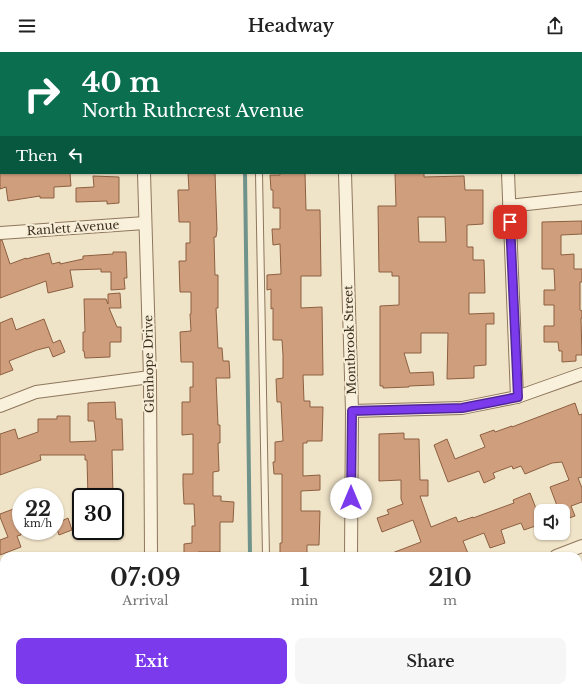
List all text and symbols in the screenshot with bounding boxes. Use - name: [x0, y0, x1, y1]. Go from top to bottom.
- icon: menu: [16, 15, 38, 37]
- text: Headway: [248, 15, 334, 37]
- icon: share: [544, 15, 566, 37]
- text: 40 m: [82, 65, 160, 100]
- icon: right: [16, 68, 68, 120]
- text: North Ruthcrest Avenue: [82, 100, 304, 122]
- icon: left: [65, 144, 87, 166]
- text: Then: [16, 146, 57, 165]
- pin: [493, 205, 527, 239]
- icon: arrive: [499, 211, 521, 233]
- street label: Ranlett Avenue: [26, 217, 120, 238]
- street label: Montbrook Street: [340, 285, 359, 395]
- street label: Glenhope Drive: [140, 315, 157, 413]
- position arrow: [330, 477, 372, 519]
- speed limit sign: 30: [72, 488, 124, 540]
- text: 22: [25, 497, 51, 521]
- map controls: [534, 504, 570, 540]
- button: sound: [534, 504, 570, 540]
- text: km/h: [24, 517, 52, 530]
- text: 07:09: [110, 563, 181, 592]
- text: 1: [299, 563, 310, 592]
- text: 210: [428, 563, 472, 592]
- text: Arrival: [122, 592, 168, 609]
- text: min: [291, 592, 318, 609]
- text: m: [443, 592, 457, 609]
- button: Exit: [16, 638, 287, 684]
- button: Share: [295, 638, 566, 684]

